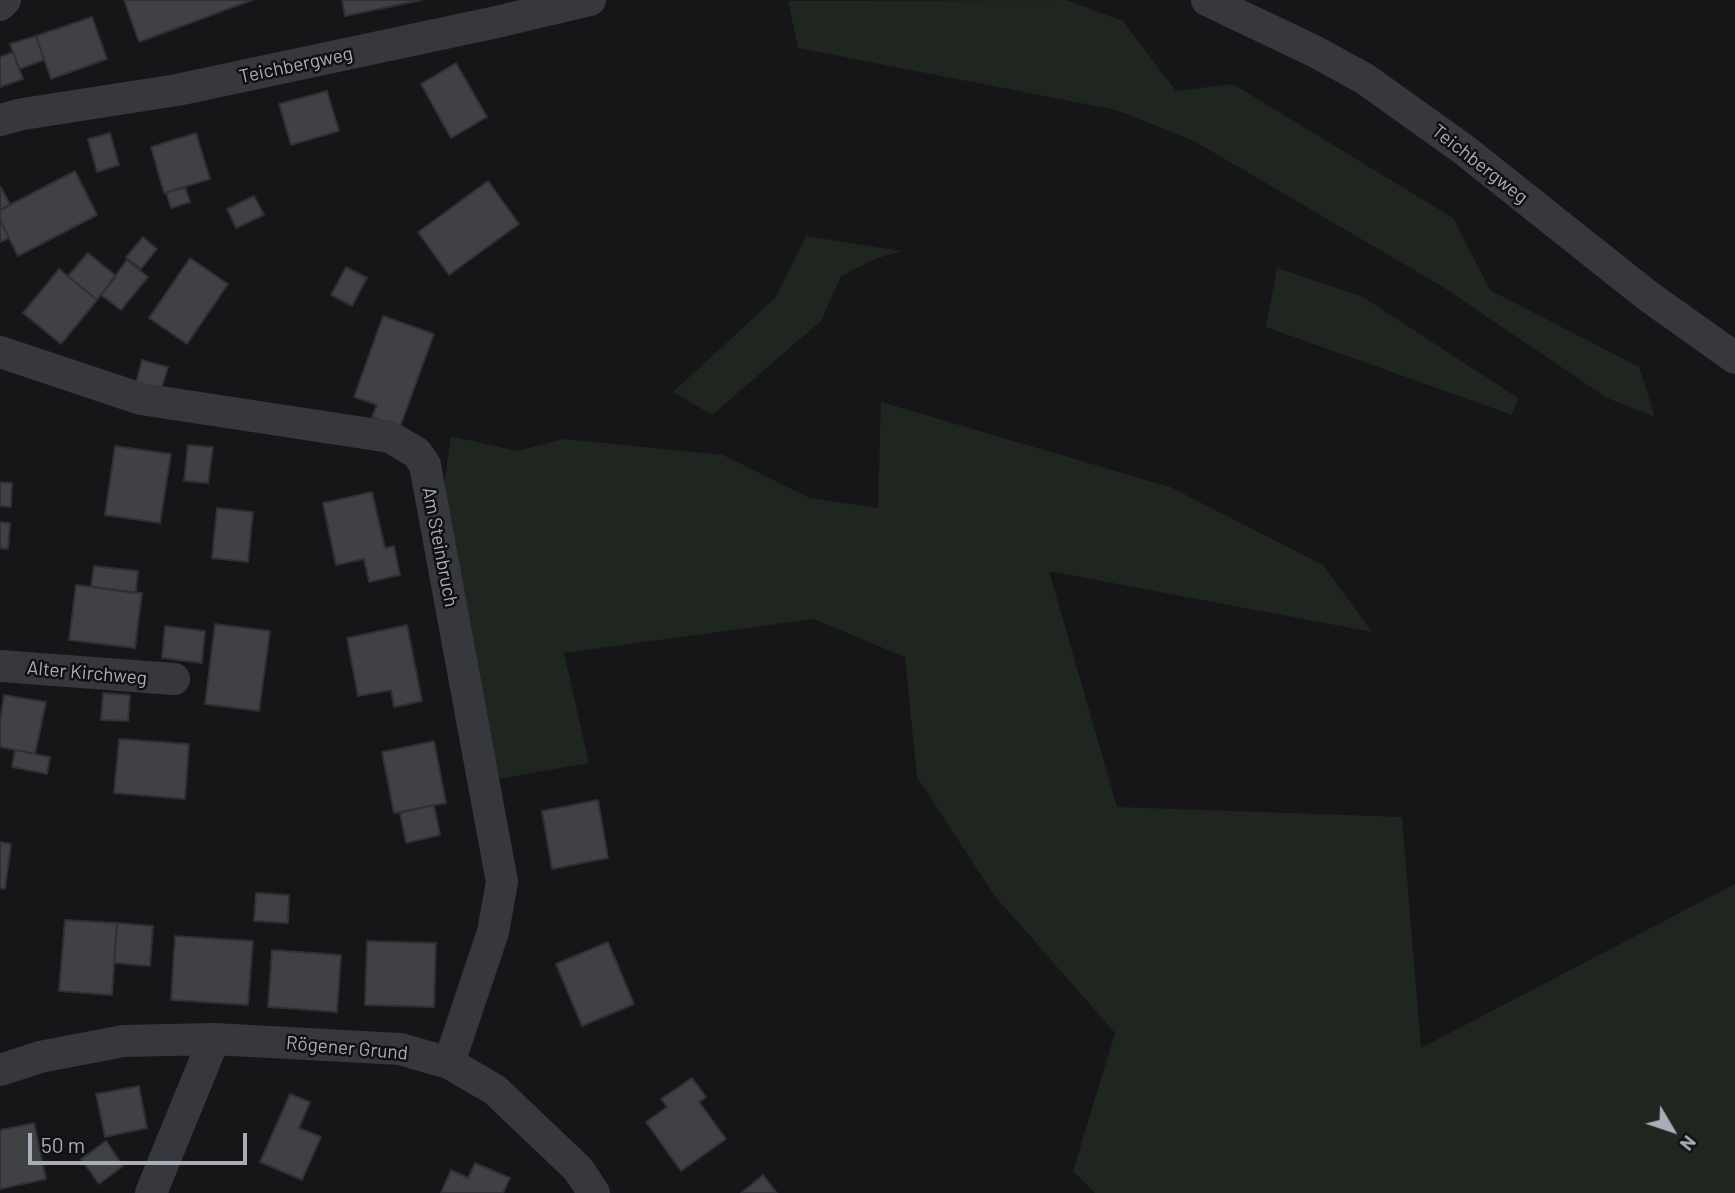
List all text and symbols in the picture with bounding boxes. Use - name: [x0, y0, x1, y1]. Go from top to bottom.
- street label: Teichbergweg: [237, 42, 355, 88]
- street label: Teichbergweg: [1427, 119, 1533, 209]
- street label: Am Steinbruch: [417, 485, 463, 609]
- street label: Alter Kirchweg: [26, 656, 148, 690]
- street label: Rögener Grund: [285, 1031, 409, 1065]
- north arrow: [1637, 1095, 1707, 1165]
- scale bar: [32, 1120, 250, 1164]
- text: N: [1676, 1131, 1702, 1156]
- text: 50 m: [41, 1132, 85, 1157]

